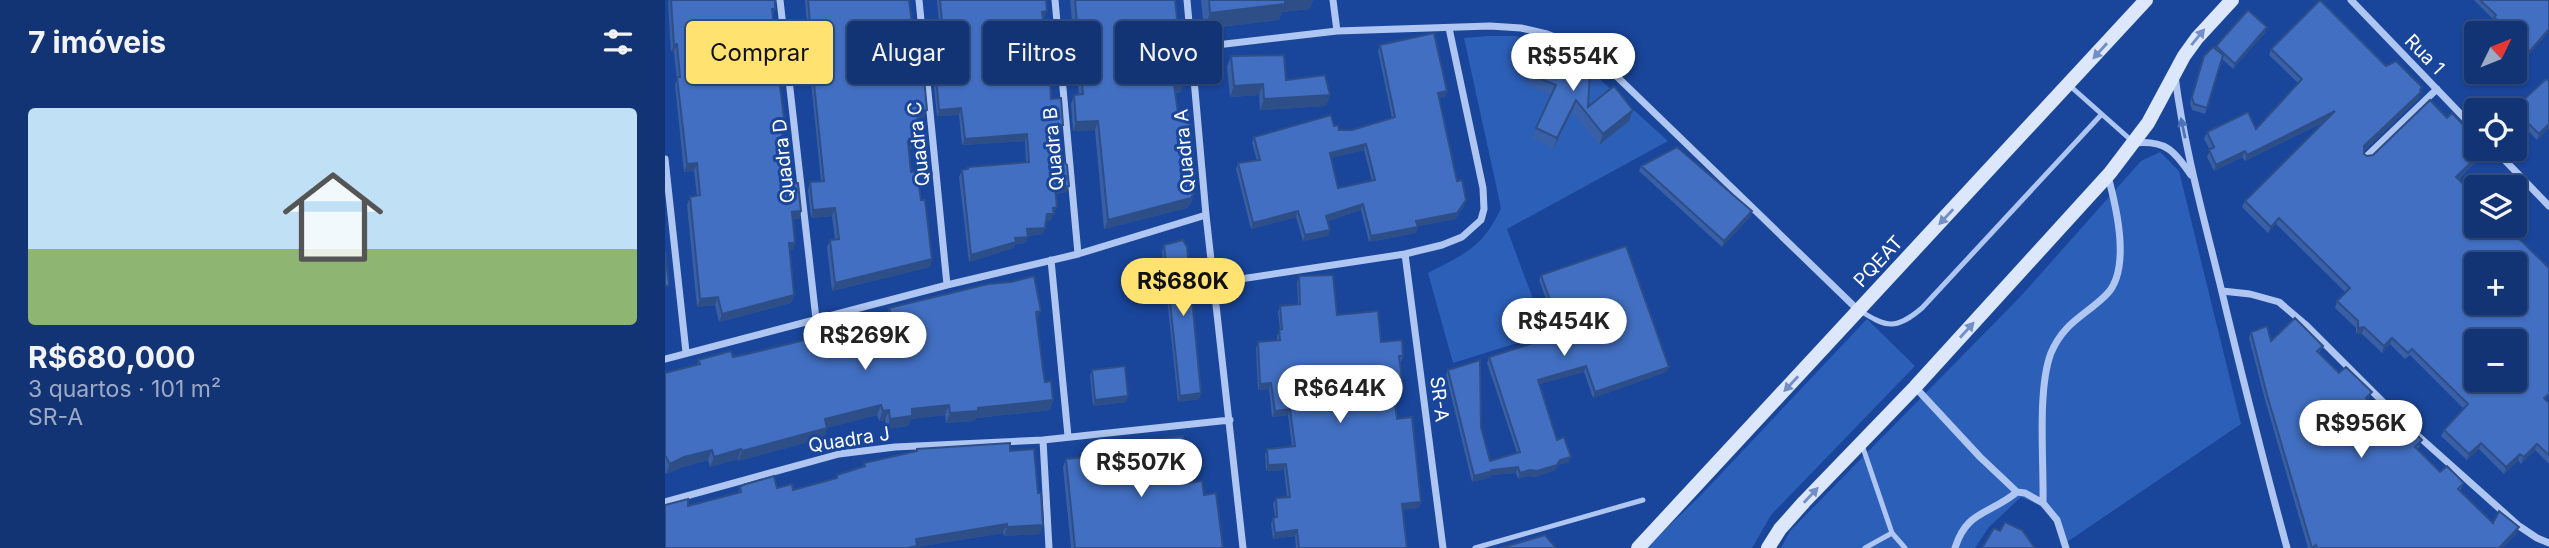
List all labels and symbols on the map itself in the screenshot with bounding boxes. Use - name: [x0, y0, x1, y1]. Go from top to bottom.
- north arrow: [2464, 21, 2527, 84]
- one-way arrow: [2190, 29, 2205, 46]
- street label: Rua 1: [2400, 29, 2449, 79]
- pin: R$554K: [1516, 34, 1630, 93]
- one-way arrow: [2093, 42, 2109, 59]
- street label: Quadra C: [903, 100, 934, 187]
- street label: Quadra B: [1038, 106, 1069, 192]
- street label: Quadra A: [1169, 108, 1200, 194]
- one-way arrow: [2178, 117, 2189, 139]
- street label: Quadra D: [768, 118, 799, 204]
- one-way arrow: [1938, 208, 1954, 225]
- street label: PQEAT: [1849, 231, 1908, 292]
- pin: R$680K: [1126, 258, 1240, 318]
- pin: R$454K: [1507, 298, 1621, 358]
- pin: R$269K: [808, 312, 922, 372]
- one-way arrow: [1959, 321, 1975, 339]
- pin: R$644K: [1283, 366, 1397, 425]
- street label: SR-A: [1425, 375, 1454, 423]
- one-way arrow: [1783, 375, 1799, 392]
- pin: R$956K: [2304, 400, 2418, 460]
- street label: Quadra J: [807, 422, 891, 457]
- pin: R$507K: [1084, 440, 1198, 499]
- one-way arrow: [1802, 487, 1818, 504]

